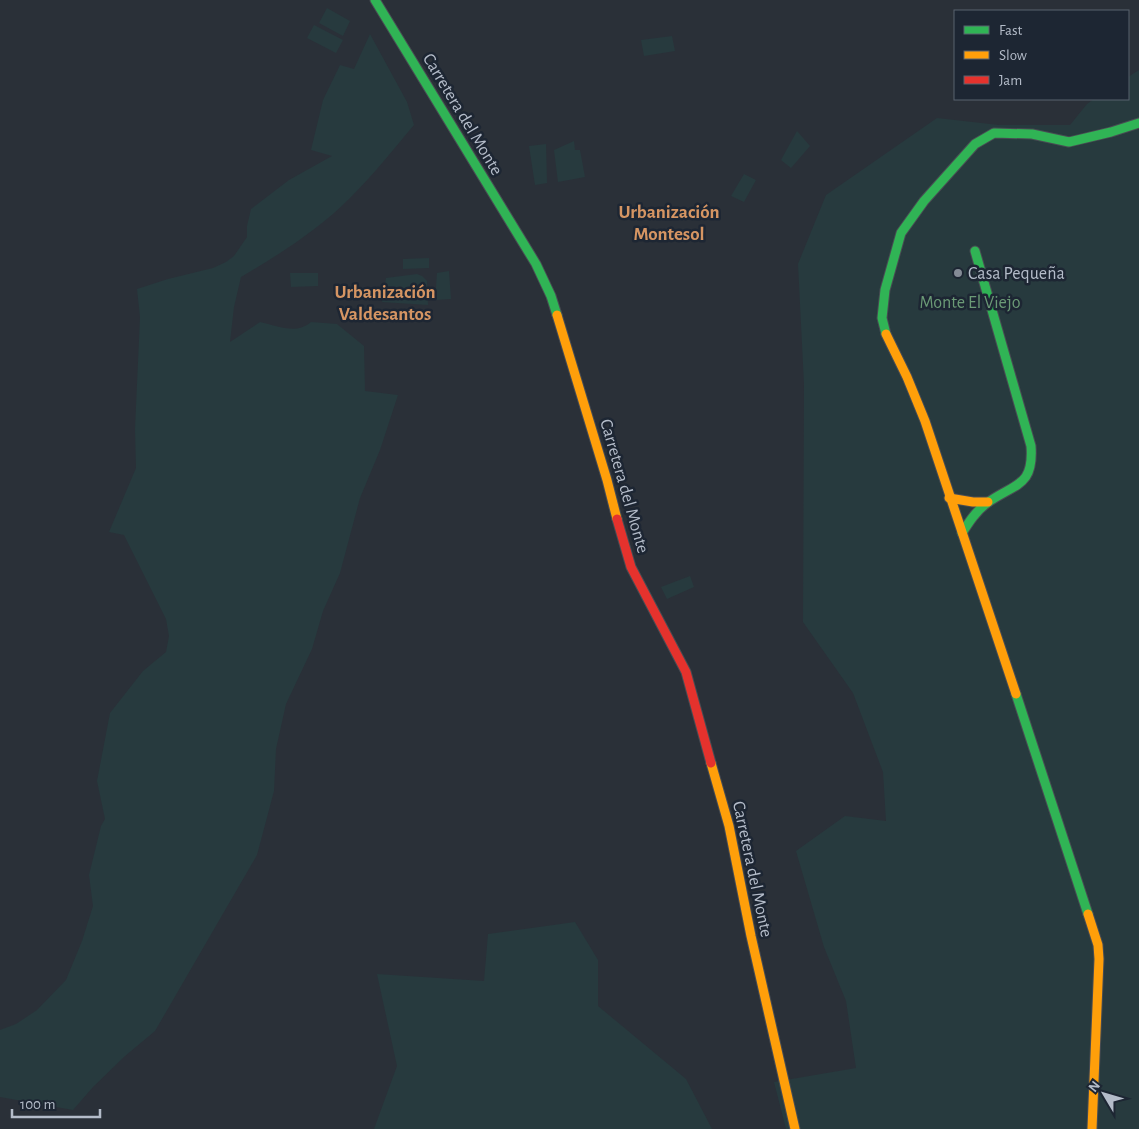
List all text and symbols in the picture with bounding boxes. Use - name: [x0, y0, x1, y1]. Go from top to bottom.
- legend: [954, 10, 1129, 100]
- text: Fast: [999, 23, 1023, 38]
- text: Slow: [999, 48, 1027, 63]
- street label: Carretera del Monte: [419, 50, 506, 179]
- text: Jam: [999, 73, 1022, 88]
- district label: Urbanización Montesol: [618, 203, 720, 244]
- place label: Casa Pequeña: [968, 265, 1065, 283]
- marker: Casa Pequeña: [952, 267, 964, 279]
- district label: Urbanización Valdesantos: [334, 283, 436, 324]
- park label: Monte El Viejo: [919, 294, 1021, 312]
- street label: Carretera del Monte: [596, 417, 652, 555]
- street label: Carretera del Monte: [729, 799, 775, 939]
- north arrow: [1079, 1069, 1129, 1119]
- text: N: [1086, 1078, 1103, 1095]
- scale bar: [12, 1086, 100, 1118]
- text: 100 m: [20, 1097, 55, 1112]

